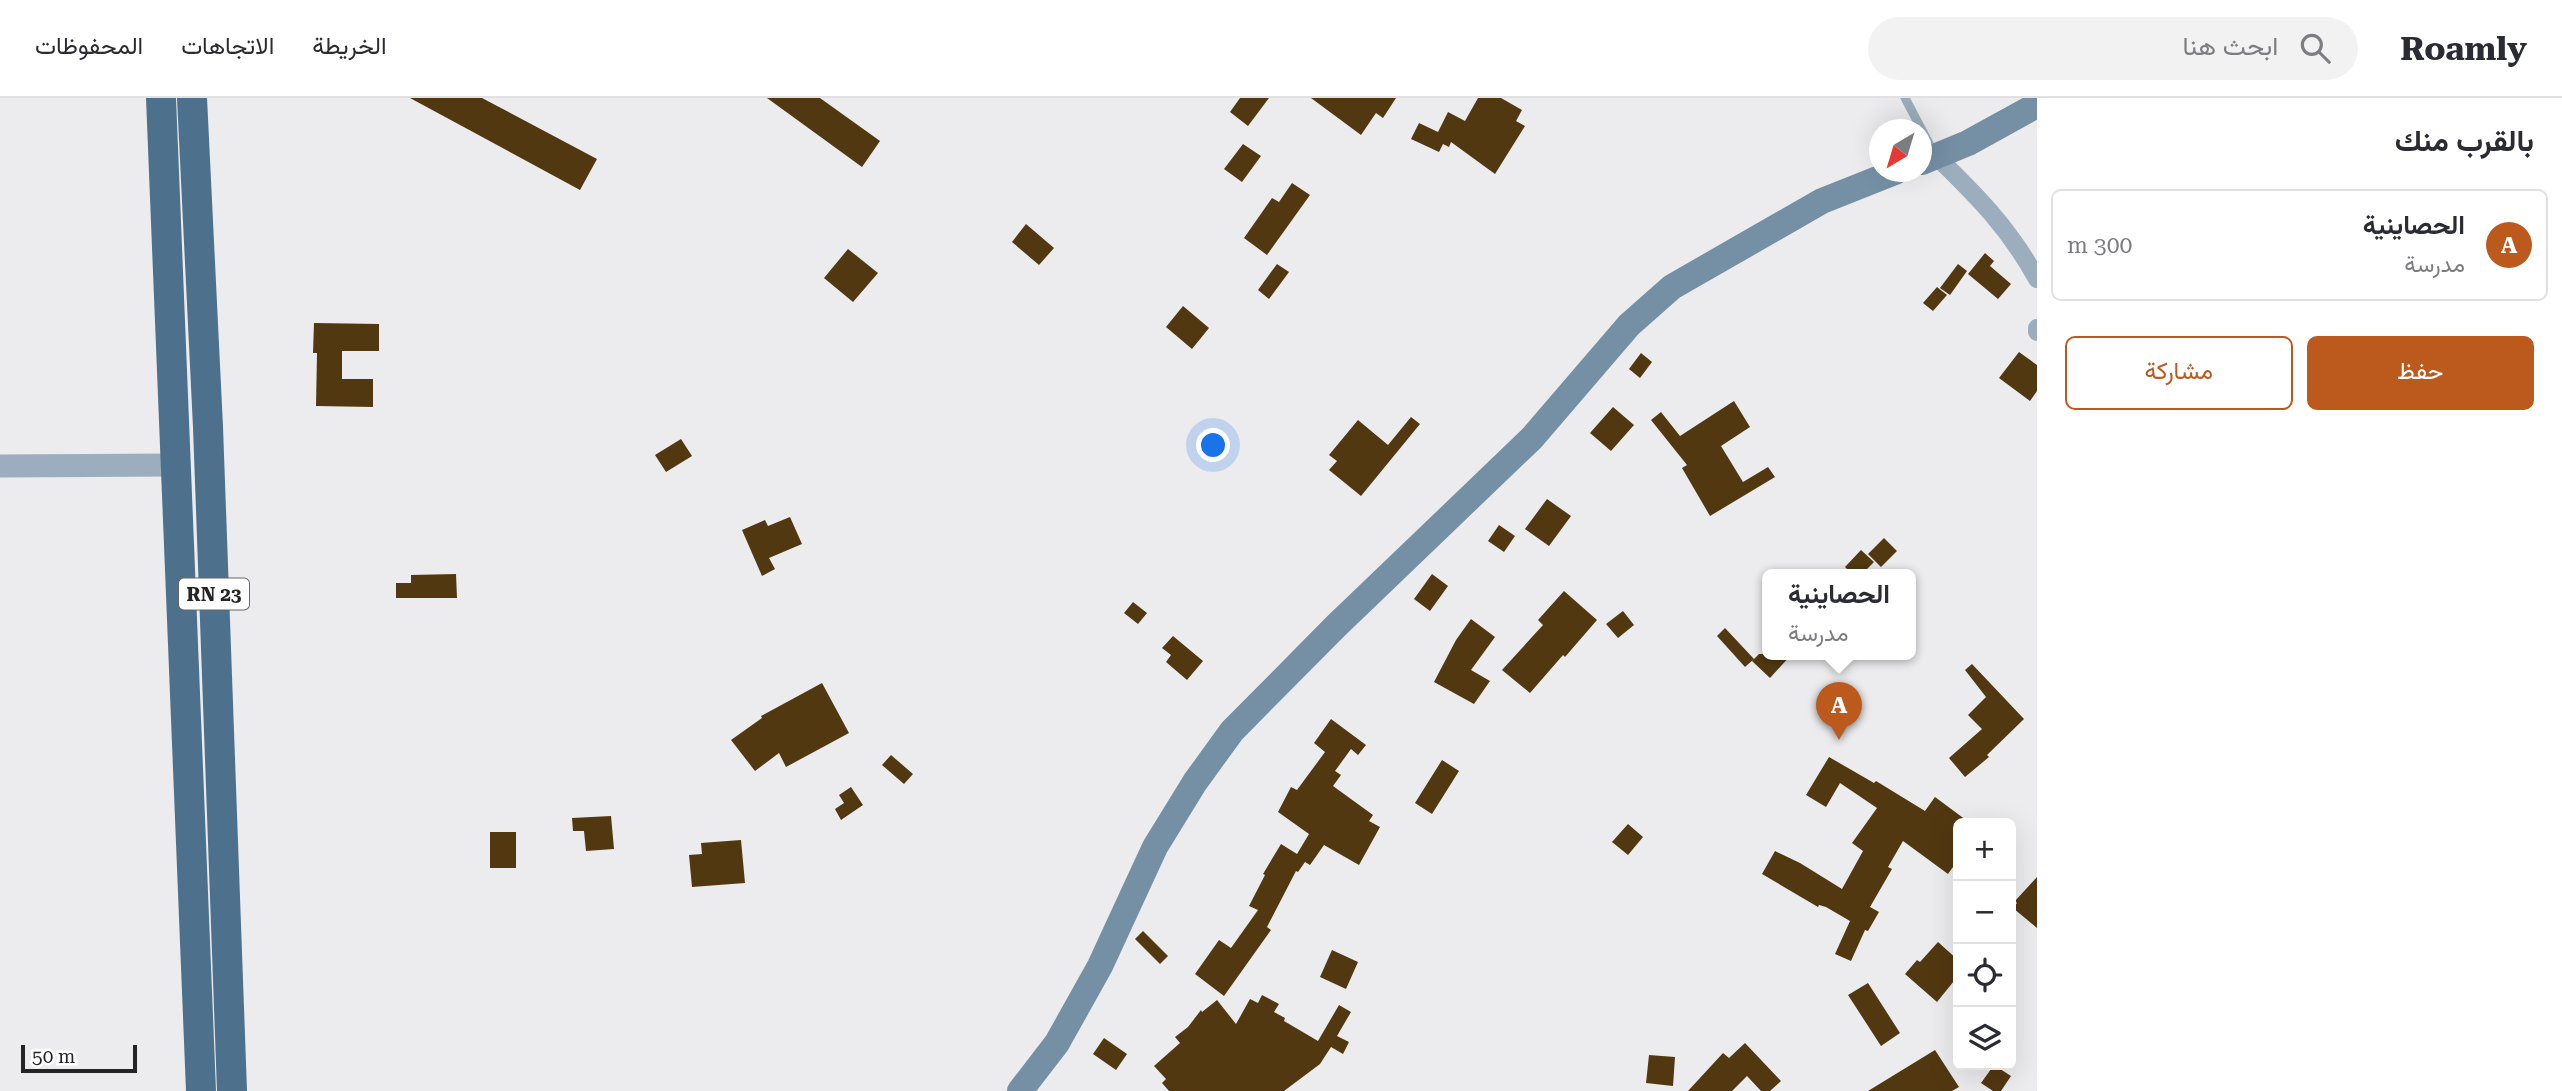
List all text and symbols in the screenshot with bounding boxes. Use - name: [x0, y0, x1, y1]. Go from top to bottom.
- search box: [1868, 17, 2358, 80]
- icon: search: [2296, 29, 2334, 67]
- text: Roamly: [2400, 29, 2527, 68]
- text: ابحث هنا: [2182, 31, 2278, 61]
- text: المحفوظات: [35, 32, 143, 60]
- text: الاتجاهات: [181, 32, 274, 60]
- text: الخريطة: [312, 32, 387, 60]
- north arrow: [1869, 119, 1932, 182]
- text: بالقرب منك: [2395, 123, 2534, 158]
- text: الحصاينية: [2363, 210, 2465, 240]
- text: 300 m: [2067, 232, 2132, 259]
- text: A: [2501, 232, 2517, 259]
- text: مدرسة: [2404, 251, 2465, 278]
- button: مشاركة: [2065, 336, 2293, 410]
- button: حفظ: [2307, 336, 2534, 410]
- your location: [1196, 428, 1230, 462]
- popup: [1762, 569, 1916, 660]
- road number: RN 23: [179, 579, 249, 610]
- text: الحصاينية: [1788, 579, 1890, 609]
- text: مدرسة: [1788, 620, 1849, 647]
- pin: A: [1816, 682, 1862, 740]
- map controls: [1953, 818, 2016, 1070]
- button: +: [1953, 818, 2016, 881]
- button: −: [1953, 881, 2016, 944]
- button: locate: [1953, 944, 2016, 1007]
- button: layers: [1953, 1007, 2016, 1070]
- scale bar: [21, 1042, 136, 1074]
- text: 50 m: [32, 1045, 75, 1068]

